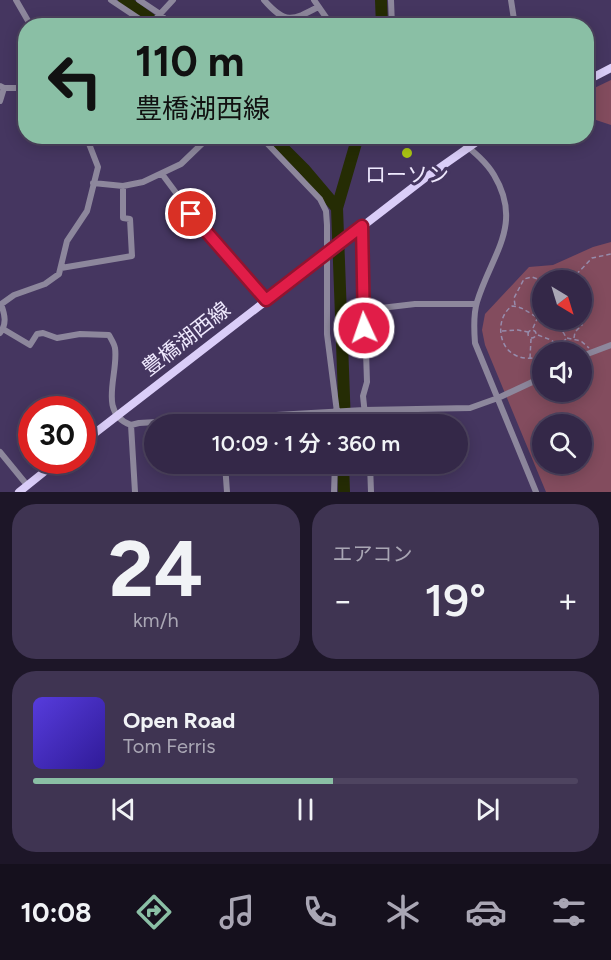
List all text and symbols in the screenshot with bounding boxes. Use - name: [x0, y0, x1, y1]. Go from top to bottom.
- text: 110 m: [135, 36, 244, 87]
- icon: left: [36, 42, 114, 120]
- text: 豊橋湖西線: [135, 92, 270, 125]
- marker: ローソン: [400, 146, 414, 160]
- place label: ローソン: [365, 162, 449, 187]
- pin: [165, 188, 216, 239]
- icon: arrive: [174, 197, 207, 230]
- north arrow: [532, 270, 592, 330]
- map controls: [532, 270, 592, 474]
- street label: 豊橋湖西線: [137, 296, 235, 381]
- position arrow: [332, 296, 396, 360]
- button: sound: [532, 342, 592, 402]
- speed limit sign: 30: [18, 396, 96, 474]
- button: search: [532, 414, 592, 474]
- text: 10:09 · 1 分 · 360 m: [212, 430, 400, 457]
- text: 24: [108, 522, 203, 616]
- text: エアコン: [333, 542, 413, 566]
- text: 19°: [424, 573, 486, 627]
- text: −: [333, 581, 353, 620]
- text: +: [557, 581, 578, 620]
- text: km/h: [133, 608, 179, 632]
- text: Open Road: [123, 707, 235, 734]
- text: Tom Ferris: [123, 734, 216, 758]
- icon: previous: [107, 793, 140, 826]
- icon: pause: [289, 793, 322, 826]
- icon: next: [471, 793, 504, 826]
- icon: directions: [133, 891, 175, 933]
- icon: music: [216, 891, 258, 933]
- icon: phone: [299, 891, 341, 933]
- icon: climate: [382, 891, 424, 933]
- icon: car: [465, 891, 507, 933]
- icon: filters: [548, 891, 590, 933]
- text: 10:08: [21, 896, 92, 929]

